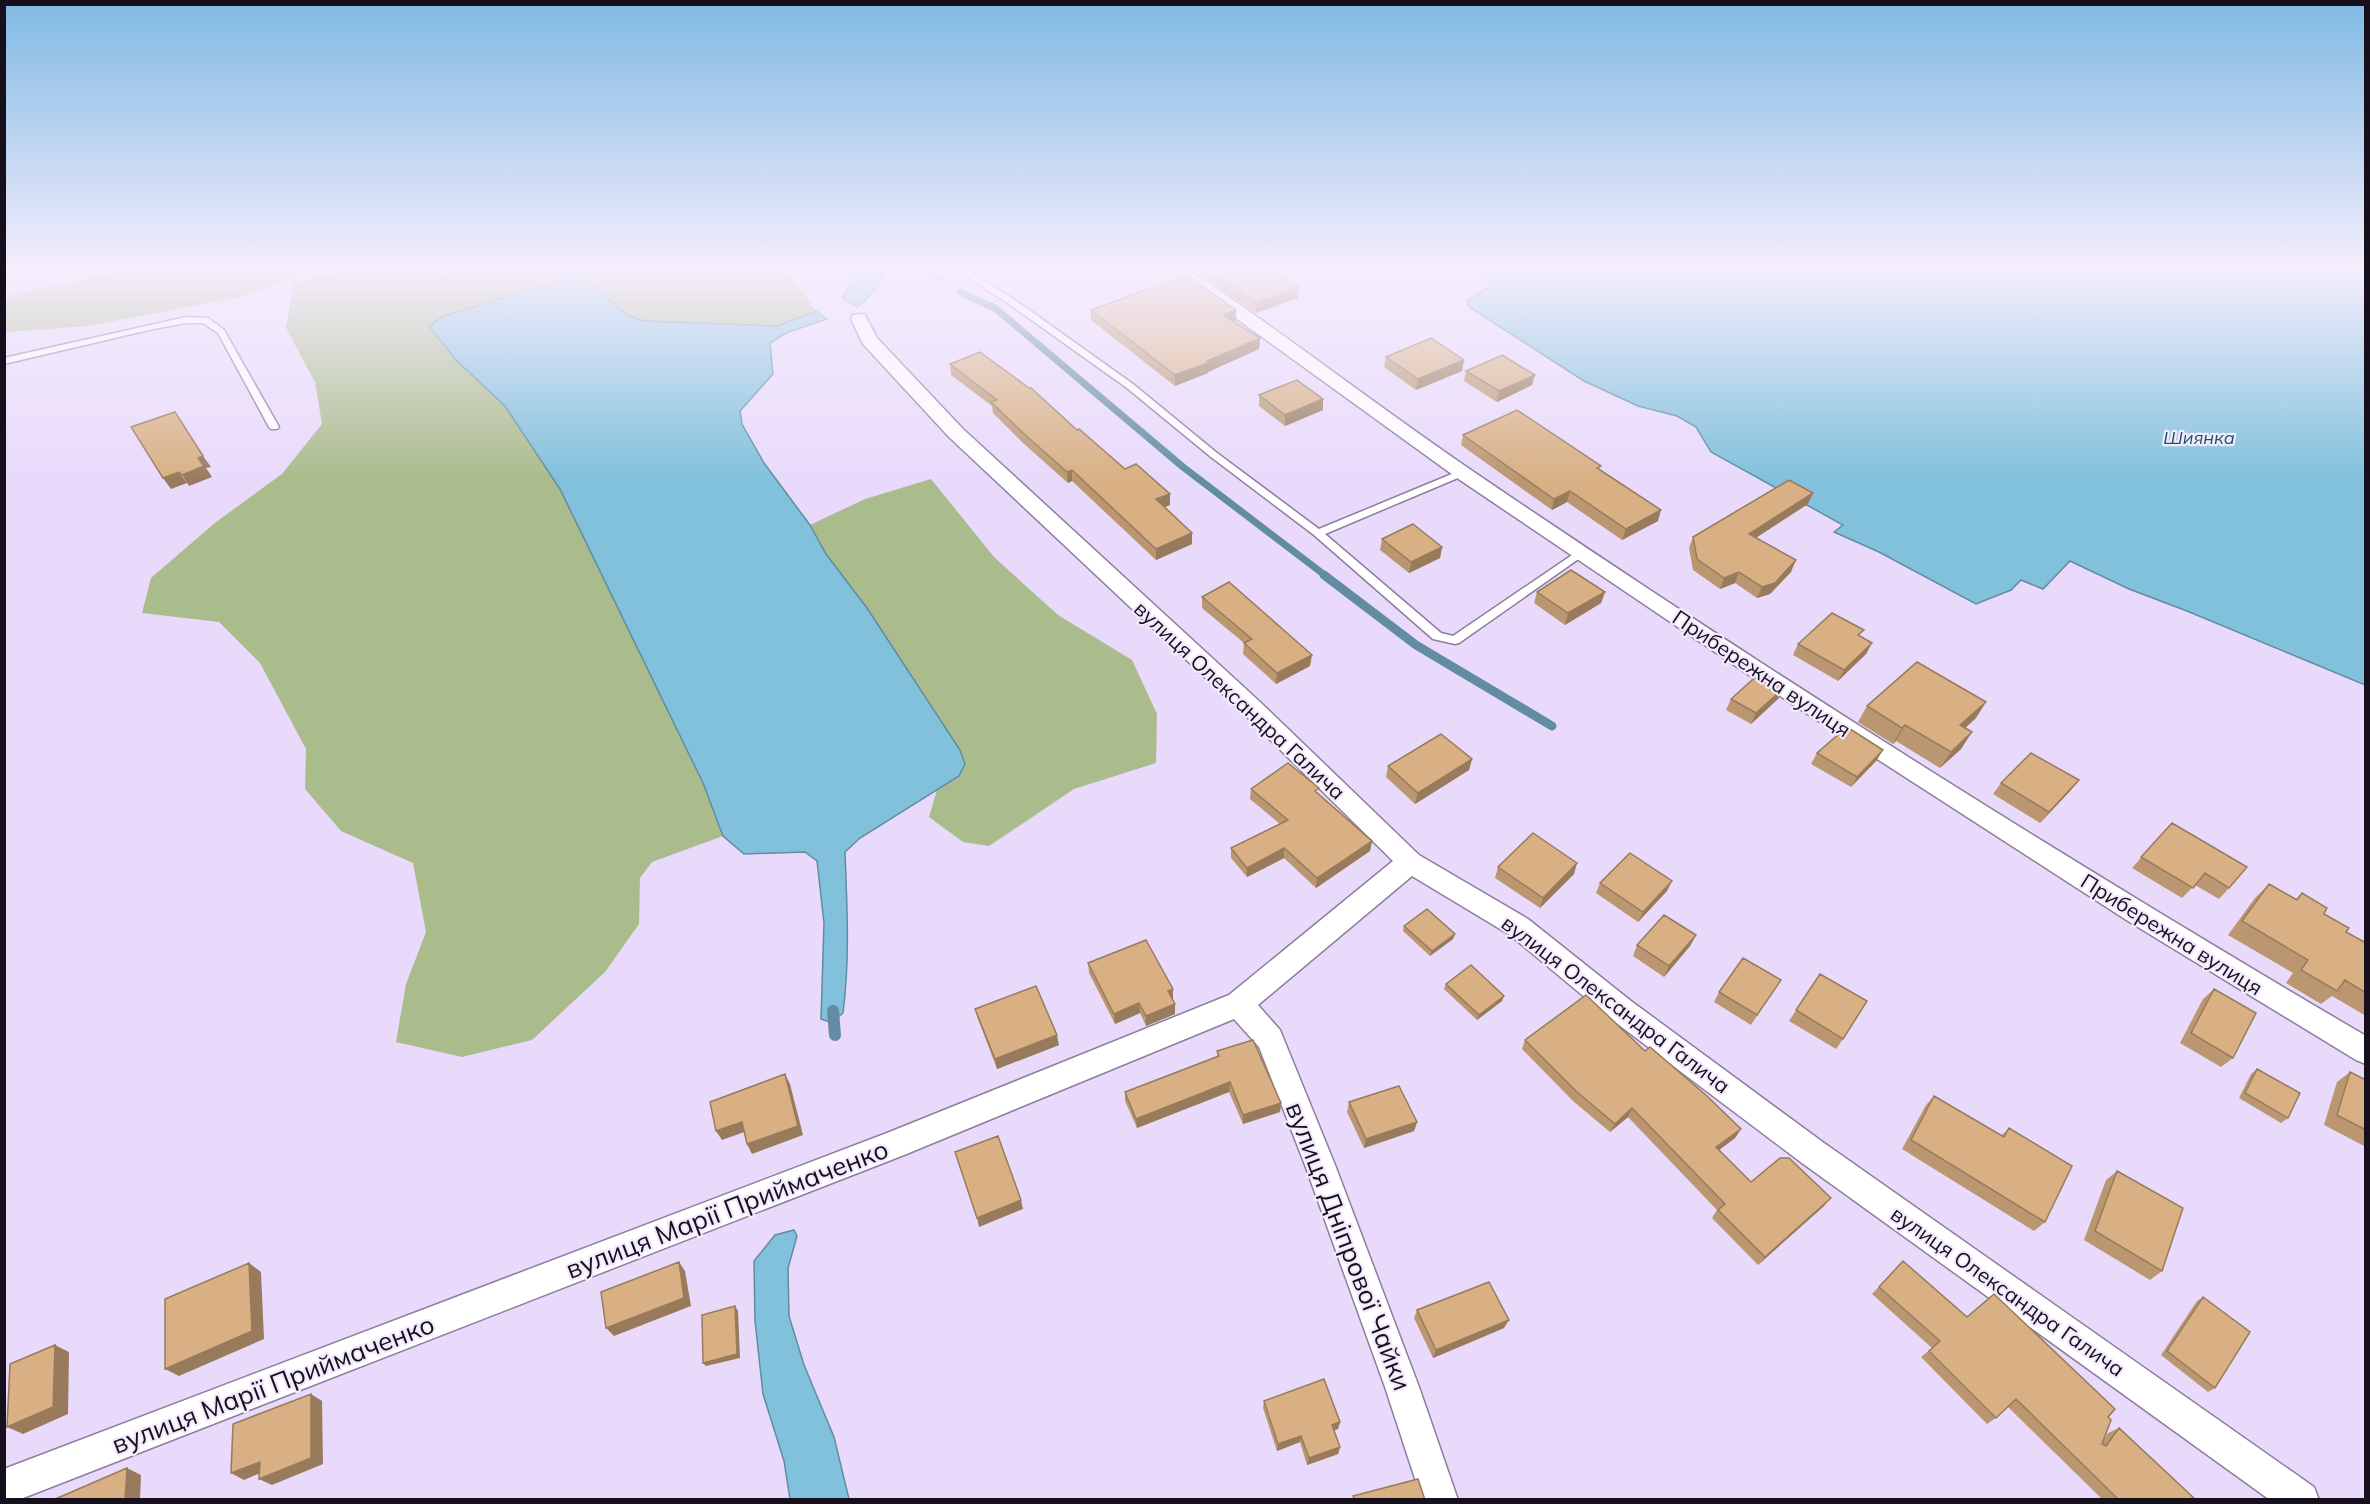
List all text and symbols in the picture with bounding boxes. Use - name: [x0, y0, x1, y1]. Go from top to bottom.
- water label: Шиянка: [2163, 426, 2235, 449]
- street label: вулиця Олександра Галича: [1129, 595, 1351, 805]
- street label: Прибережна вулиця: [1668, 604, 1856, 742]
- street label: Прибережна вулиця: [2076, 868, 2268, 1000]
- street label: вулиця Олександра Галича: [1497, 910, 1735, 1098]
- street label: вулиця Дніпрової Чайки: [1279, 1097, 1419, 1395]
- street label: вулиця Марії Приймаченко: [561, 1132, 893, 1286]
- street label: вулиця Олександра Галича: [1886, 1200, 2130, 1382]
- street label: вулиця Марії Приймаченко: [107, 1307, 439, 1461]

